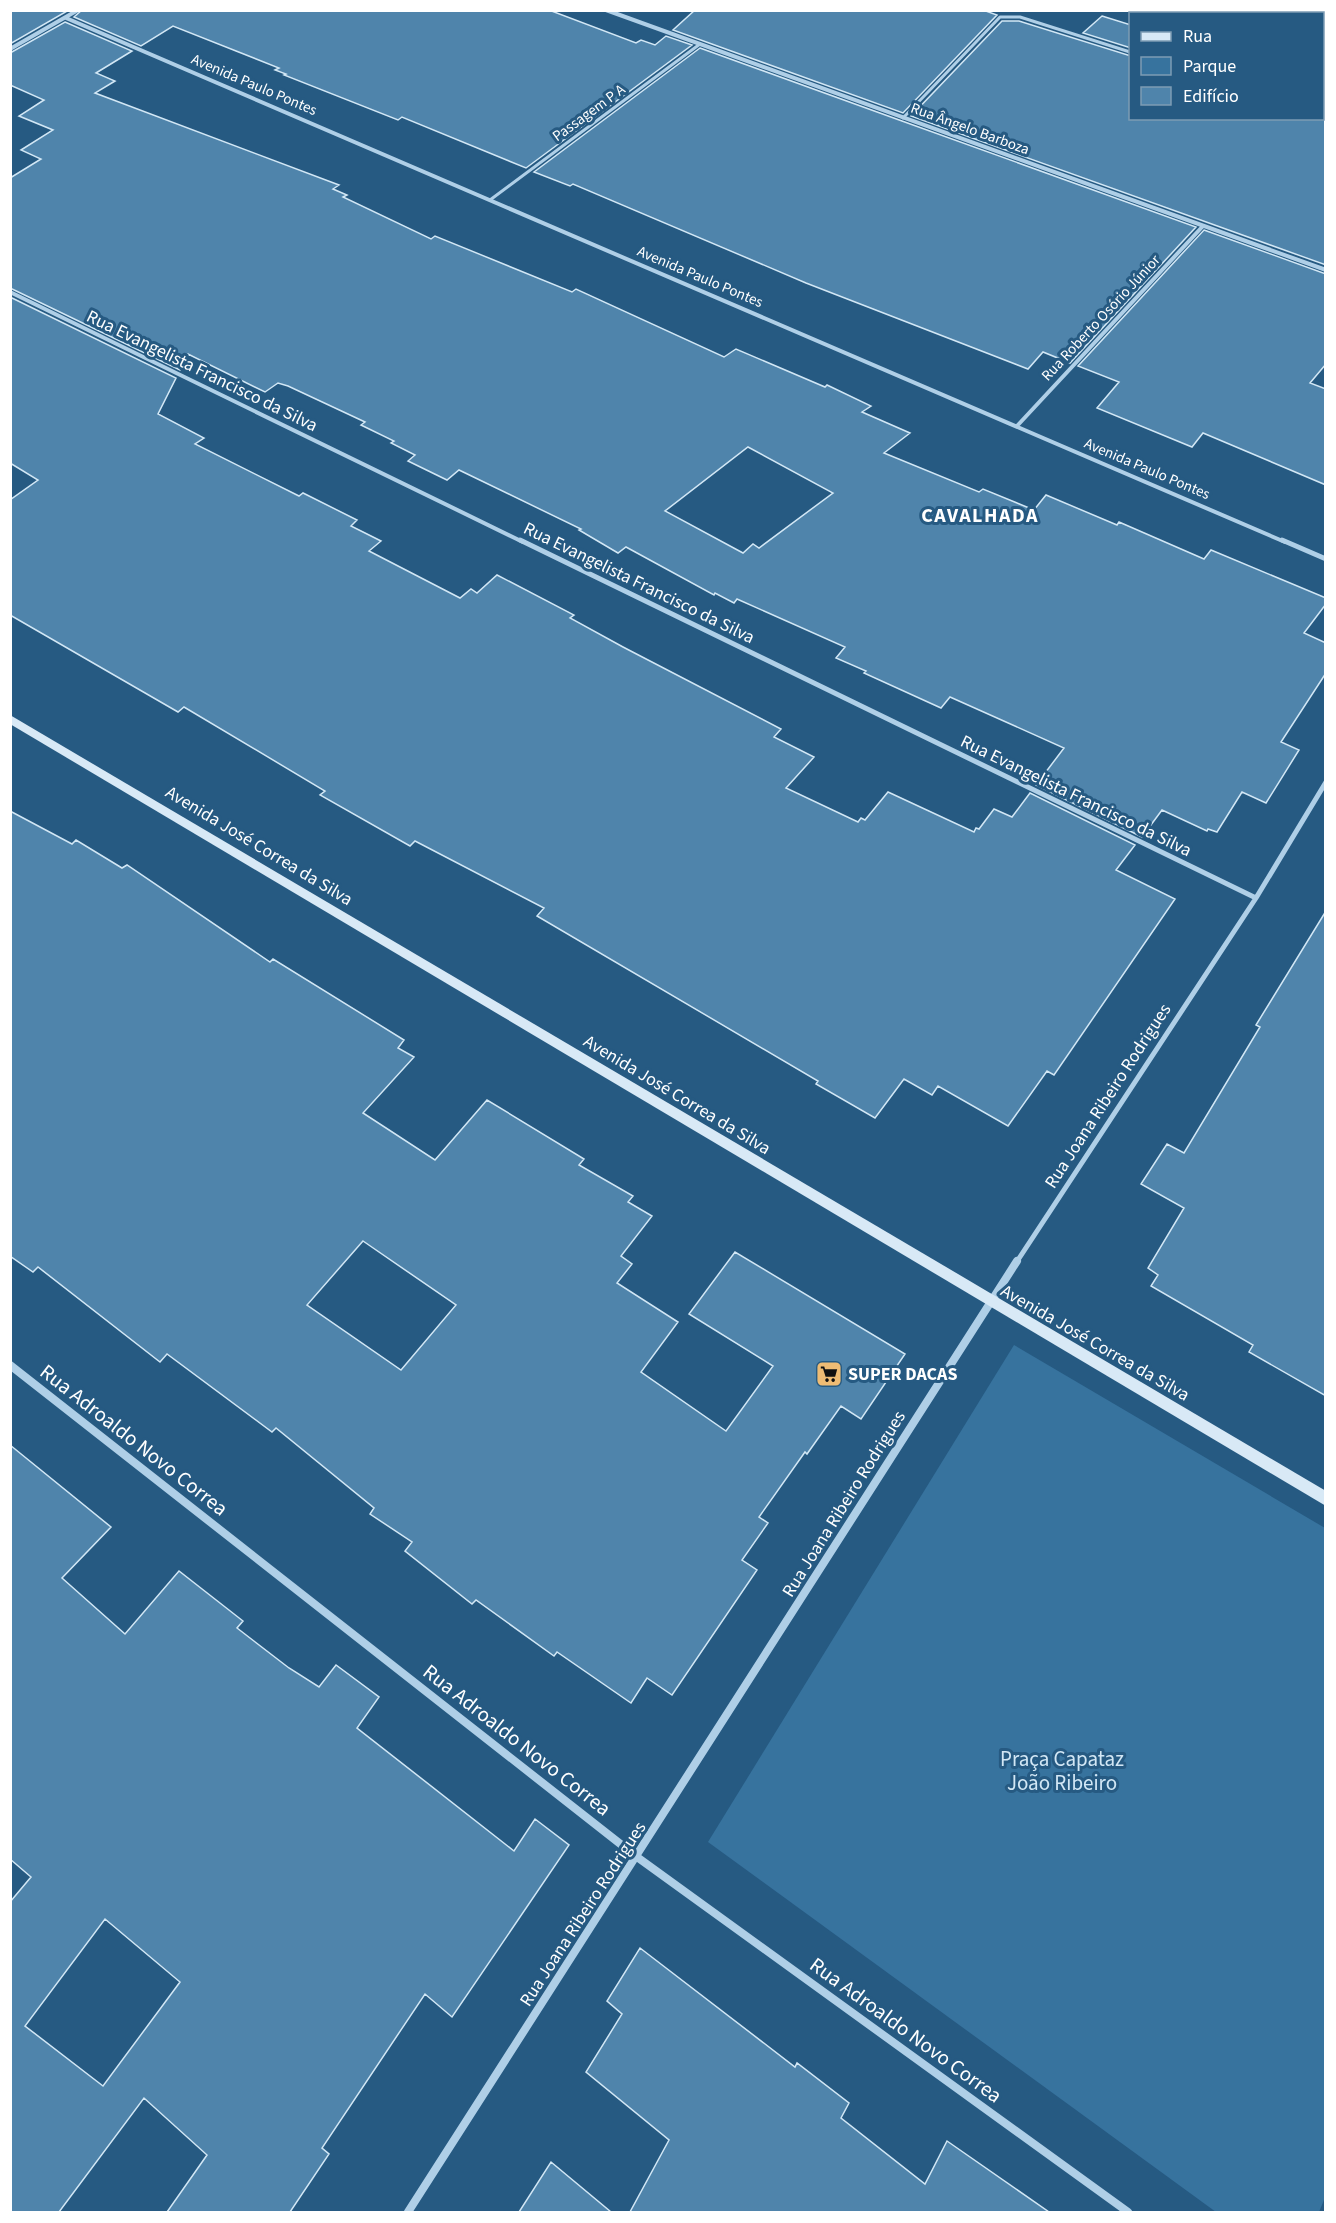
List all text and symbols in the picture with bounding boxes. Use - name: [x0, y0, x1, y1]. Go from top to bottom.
- legend: [1129, 12, 1324, 120]
- text: Rua: [1183, 24, 1212, 49]
- street label: Avenida Paulo Pontes: [188, 49, 320, 121]
- text: Parque: [1183, 54, 1236, 79]
- street label: Passagem P A: [548, 79, 630, 147]
- text: Edifício: [1183, 84, 1239, 109]
- street label: Rua Ângelo Barboza: [908, 98, 1032, 160]
- street label: Avenida Paulo Pontes: [634, 241, 766, 313]
- street label: Rua Roberto Osório Júnior: [1037, 250, 1166, 386]
- street label: Rua Evangelista Francisco da Silva: [82, 304, 322, 438]
- street label: Avenida Paulo Pontes: [1081, 433, 1213, 505]
- district label: CAVALHADA: [921, 502, 1039, 530]
- street label: Rua Evangelista Francisco da Silva: [519, 516, 759, 650]
- street label: Rua Evangelista Francisco da Silva: [956, 729, 1196, 863]
- street label: Avenida José Correa da Silva: [161, 780, 357, 912]
- street label: Rua Joana Ribeiro Rodrigues: [1039, 999, 1177, 1193]
- street label: Avenida José Correa da Silva: [579, 1029, 775, 1161]
- street label: Avenida José Correa da Silva: [996, 1279, 1194, 1407]
- street label: Rua Adroaldo Novo Correa: [34, 1357, 234, 1523]
- supermarket icon: SUPER DACAS: [814, 1359, 844, 1389]
- place label: SUPER DACAS: [848, 1362, 957, 1387]
- street label: Rua Joana Ribeiro Rodrigues: [776, 1406, 912, 1602]
- street label: Rua Adroaldo Novo Correa: [417, 1657, 617, 1823]
- park label: Praça Capataz João Ribeiro: [1000, 1744, 1124, 1798]
- street label: Rua Joana Ribeiro Rodrigues: [514, 1817, 652, 2011]
- street label: Rua Adroaldo Novo Correa: [804, 1950, 1008, 2110]

